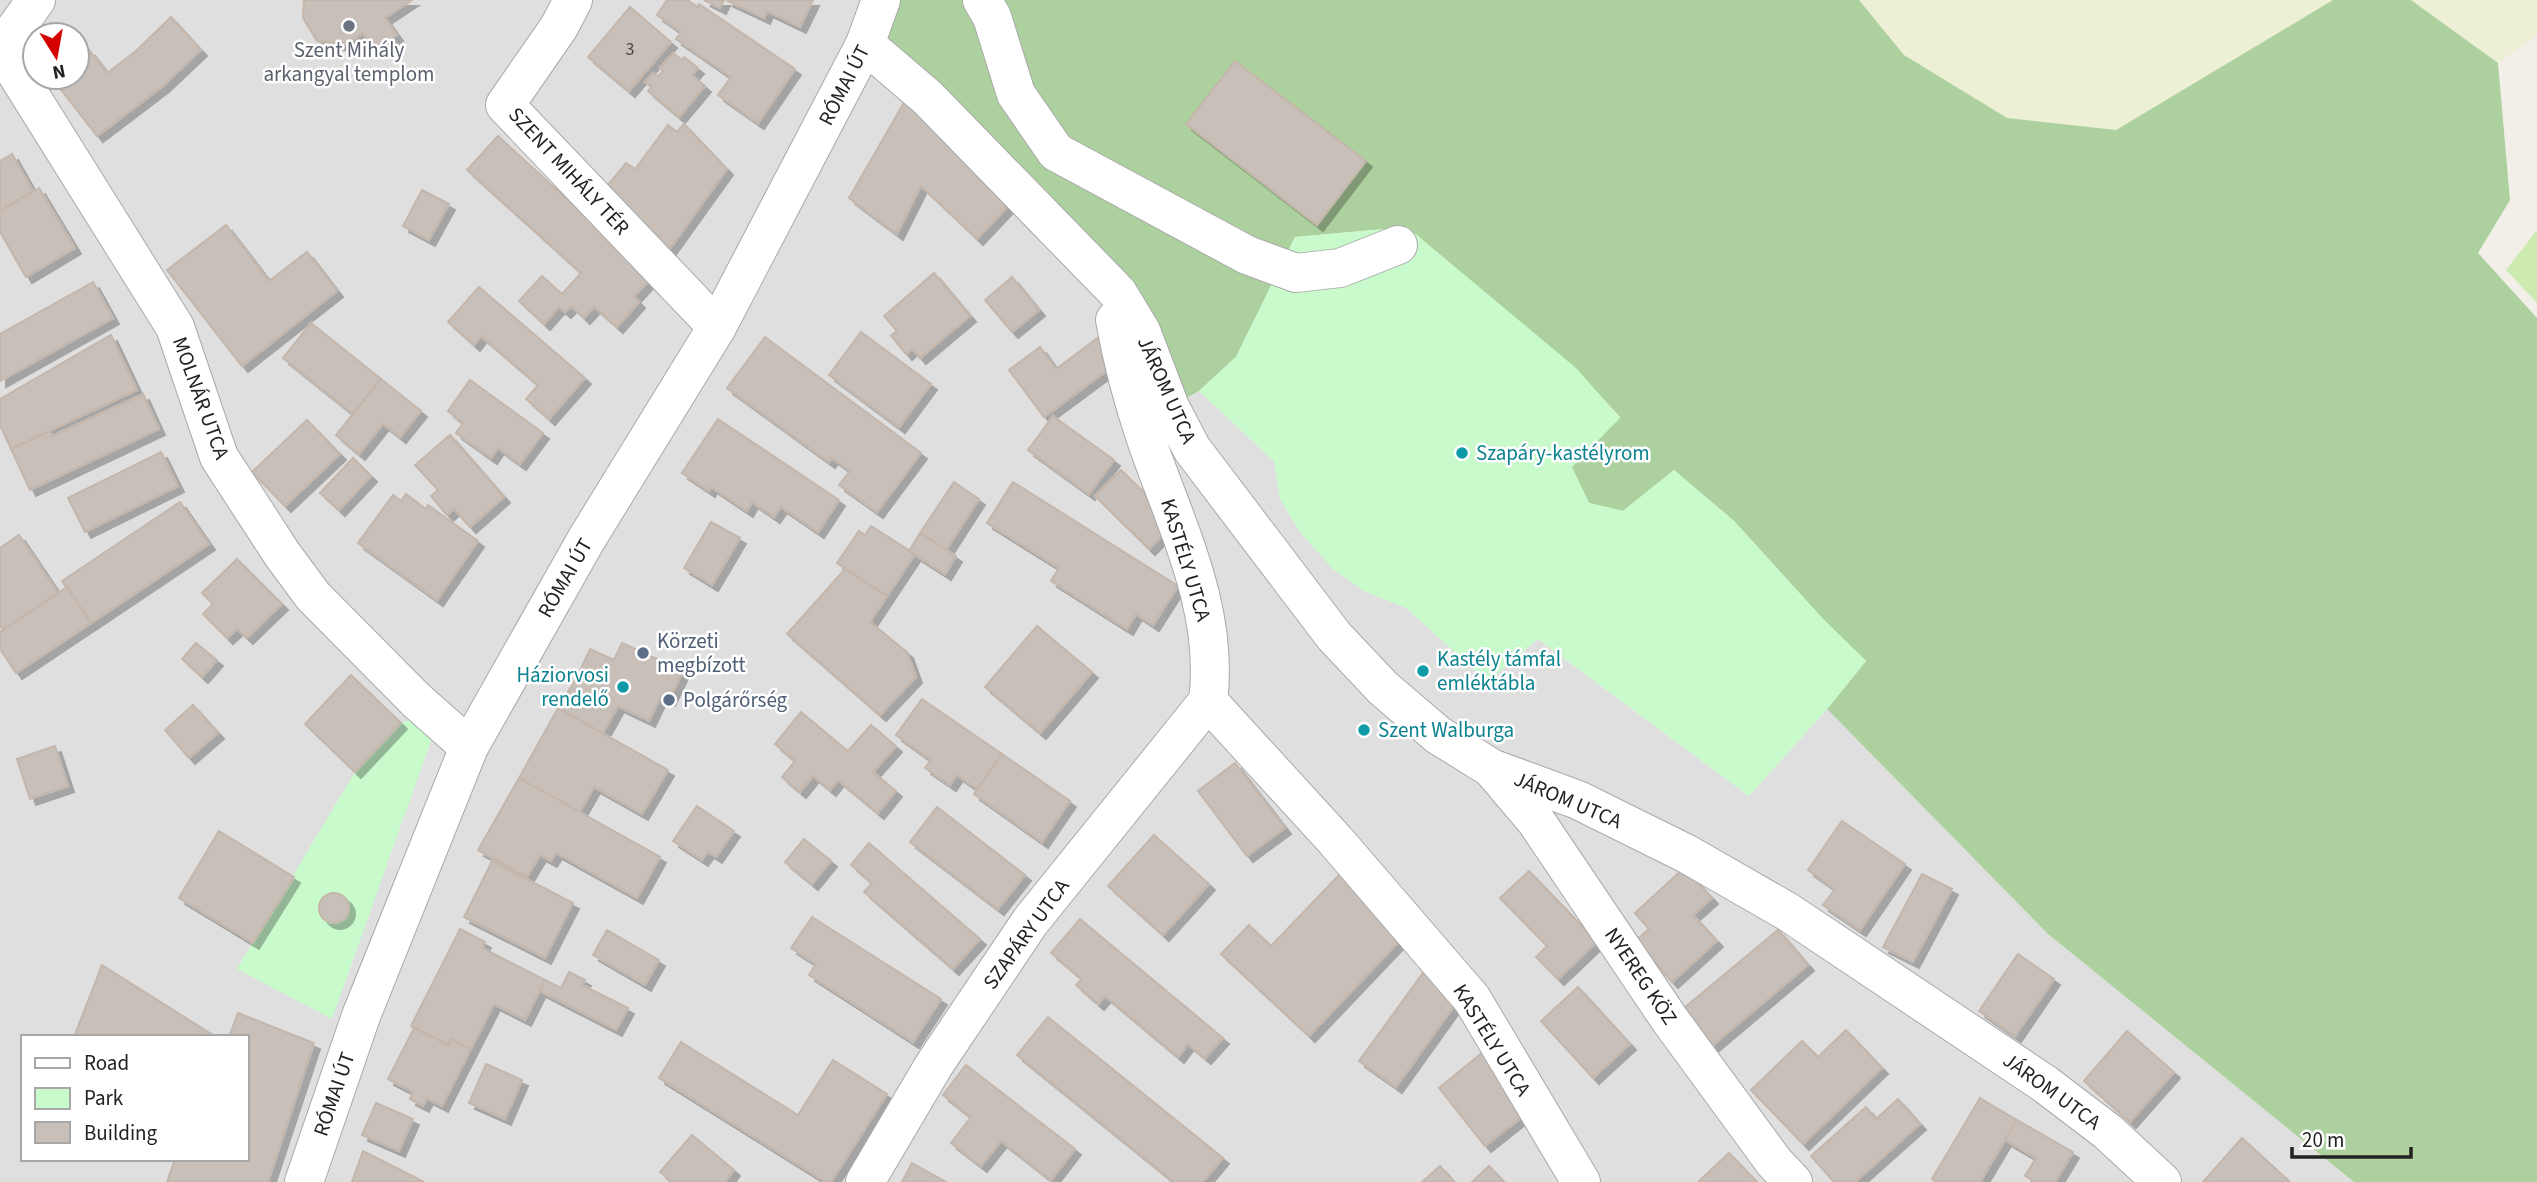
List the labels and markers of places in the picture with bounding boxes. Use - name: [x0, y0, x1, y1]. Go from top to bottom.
- marker: Szent Mihály arkangyal templom: [341, 18, 357, 34]
- place label: Szent Mihály arkangyal templom: [264, 35, 435, 89]
- place label: Szapáry-kastélyrom: [1476, 438, 1650, 468]
- marker: Szapáry-kastélyrom: [1454, 445, 1470, 461]
- place label: Körzeti megbízott: [657, 626, 746, 680]
- place label: Kastély támfal emléktábla: [1437, 644, 1561, 698]
- marker: Körzeti megbízott: [635, 645, 651, 661]
- place label: Háziorvosi rendelő: [516, 660, 609, 714]
- marker: Kastély támfal emléktábla: [1415, 663, 1431, 679]
- marker: Háziorvosi rendelő: [615, 679, 631, 695]
- place label: Polgárőrség: [683, 685, 788, 715]
- marker: Polgárőrség: [661, 692, 677, 708]
- place label: Szent Walburga: [1378, 715, 1514, 745]
- marker: Szent Walburga: [1356, 722, 1372, 738]

